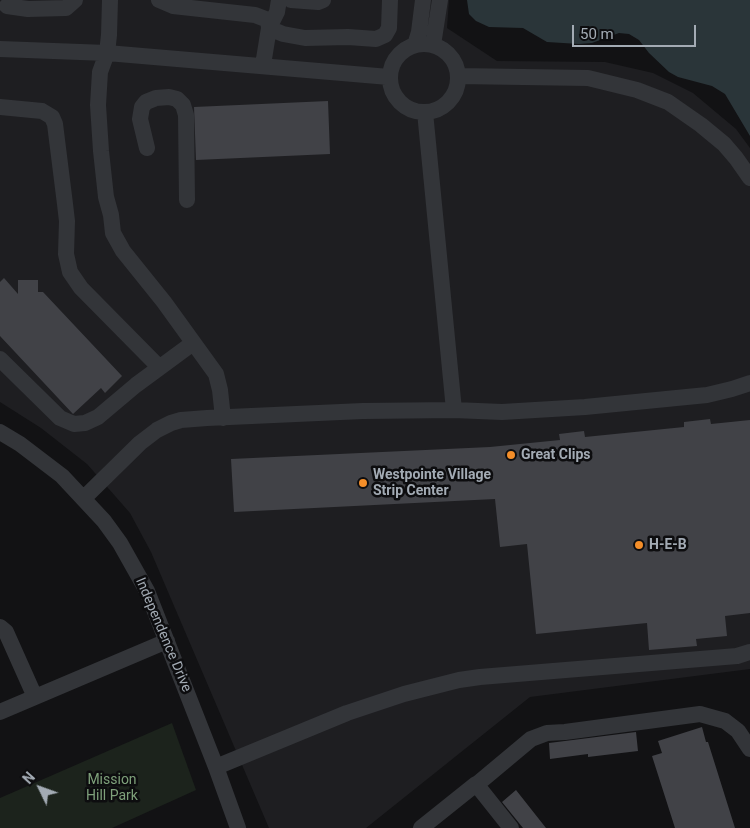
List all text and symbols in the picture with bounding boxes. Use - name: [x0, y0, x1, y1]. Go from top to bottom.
- scale bar: [575, 15, 699, 47]
- text: 50 m: [580, 25, 614, 43]
- place label: Great Clips: [521, 447, 590, 463]
- marker: Great Clips: [505, 449, 517, 461]
- place label: Westpointe Village Strip Center: [373, 467, 491, 500]
- marker: Westpointe Village Strip Center: [357, 477, 369, 489]
- place label: H-E-B: [649, 537, 687, 553]
- marker: H-E-B: [633, 539, 645, 551]
- street label: Independence Drive: [131, 575, 195, 695]
- north arrow: [15, 763, 65, 813]
- text: N: [20, 769, 38, 787]
- park label: Mission Hill Park: [86, 772, 138, 804]

